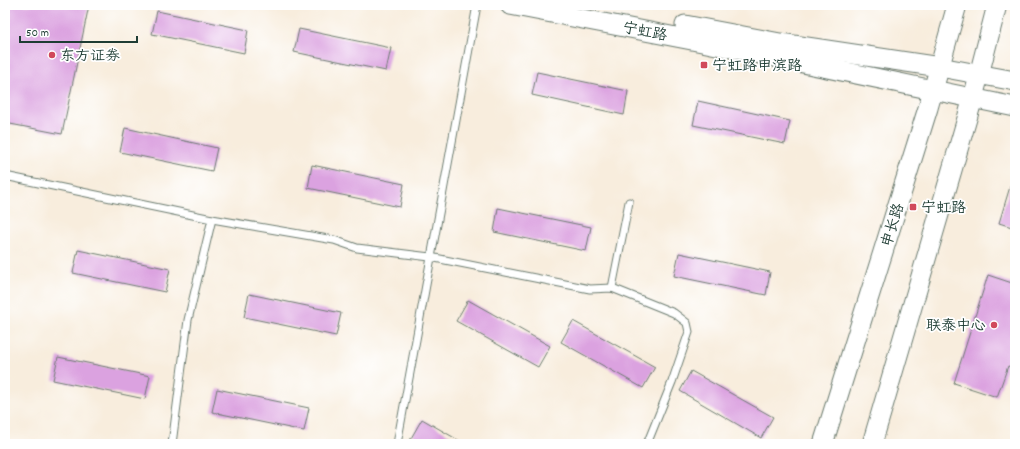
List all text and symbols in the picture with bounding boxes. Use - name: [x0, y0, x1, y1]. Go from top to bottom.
- scale bar: [20, 18, 137, 44]
- street label: 宁虹路: [620, 18, 669, 48]
- text: 50 m: [26, 25, 49, 42]
- place label: 东方证券: [60, 46, 120, 68]
- marker: 东方证券: [47, 50, 57, 60]
- place label: 宁虹路申滨路: [712, 56, 802, 78]
- marker: 宁虹路申滨路: [699, 60, 709, 70]
- place label: 宁虹路: [921, 198, 966, 220]
- street label: 申长路: [877, 201, 911, 250]
- marker: 宁虹路: [908, 202, 918, 212]
- place label: 联泰中心: [926, 316, 986, 338]
- marker: 联泰中心: [989, 320, 999, 330]

